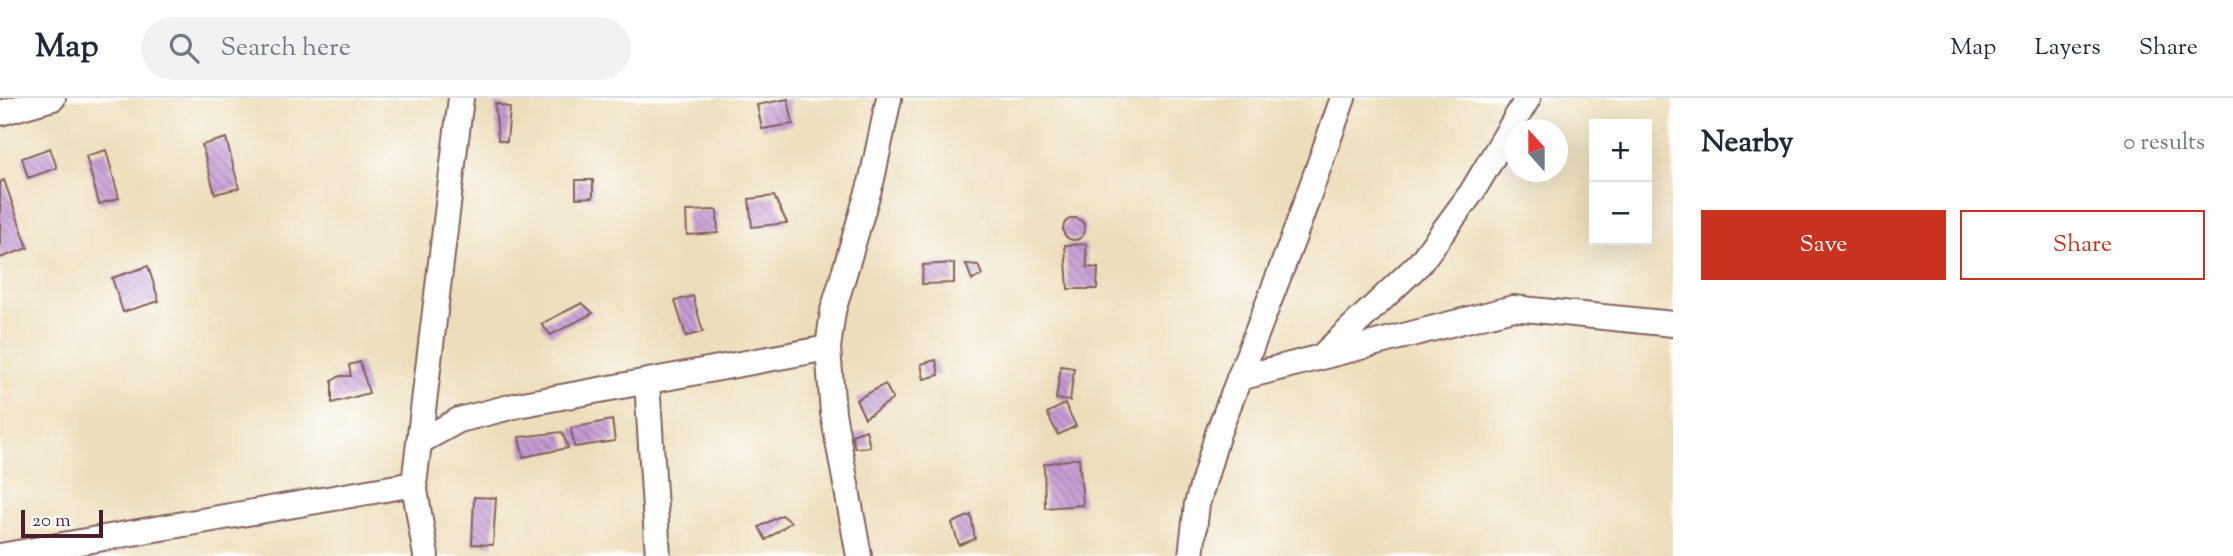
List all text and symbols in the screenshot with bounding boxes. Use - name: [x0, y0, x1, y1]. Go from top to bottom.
- search box: [141, 17, 631, 80]
- text: Map: [35, 24, 99, 72]
- icon: search: [165, 29, 203, 67]
- text: Search here: [221, 30, 351, 67]
- text: Map: [1950, 31, 1996, 65]
- text: Layers: [2034, 31, 2101, 65]
- text: Share: [2139, 31, 2198, 65]
- north arrow: [1505, 119, 1568, 182]
- map controls: [1589, 119, 1652, 245]
- button: +: [1589, 119, 1652, 182]
- text: Nearby: [1701, 122, 1793, 165]
- text: 0 results: [2123, 127, 2205, 160]
- button: −: [1589, 182, 1652, 245]
- button: Save: [1701, 210, 1946, 280]
- button: Share: [1960, 210, 2205, 280]
- scale bar: [21, 507, 103, 539]
- text: 20 m: [32, 508, 71, 535]

